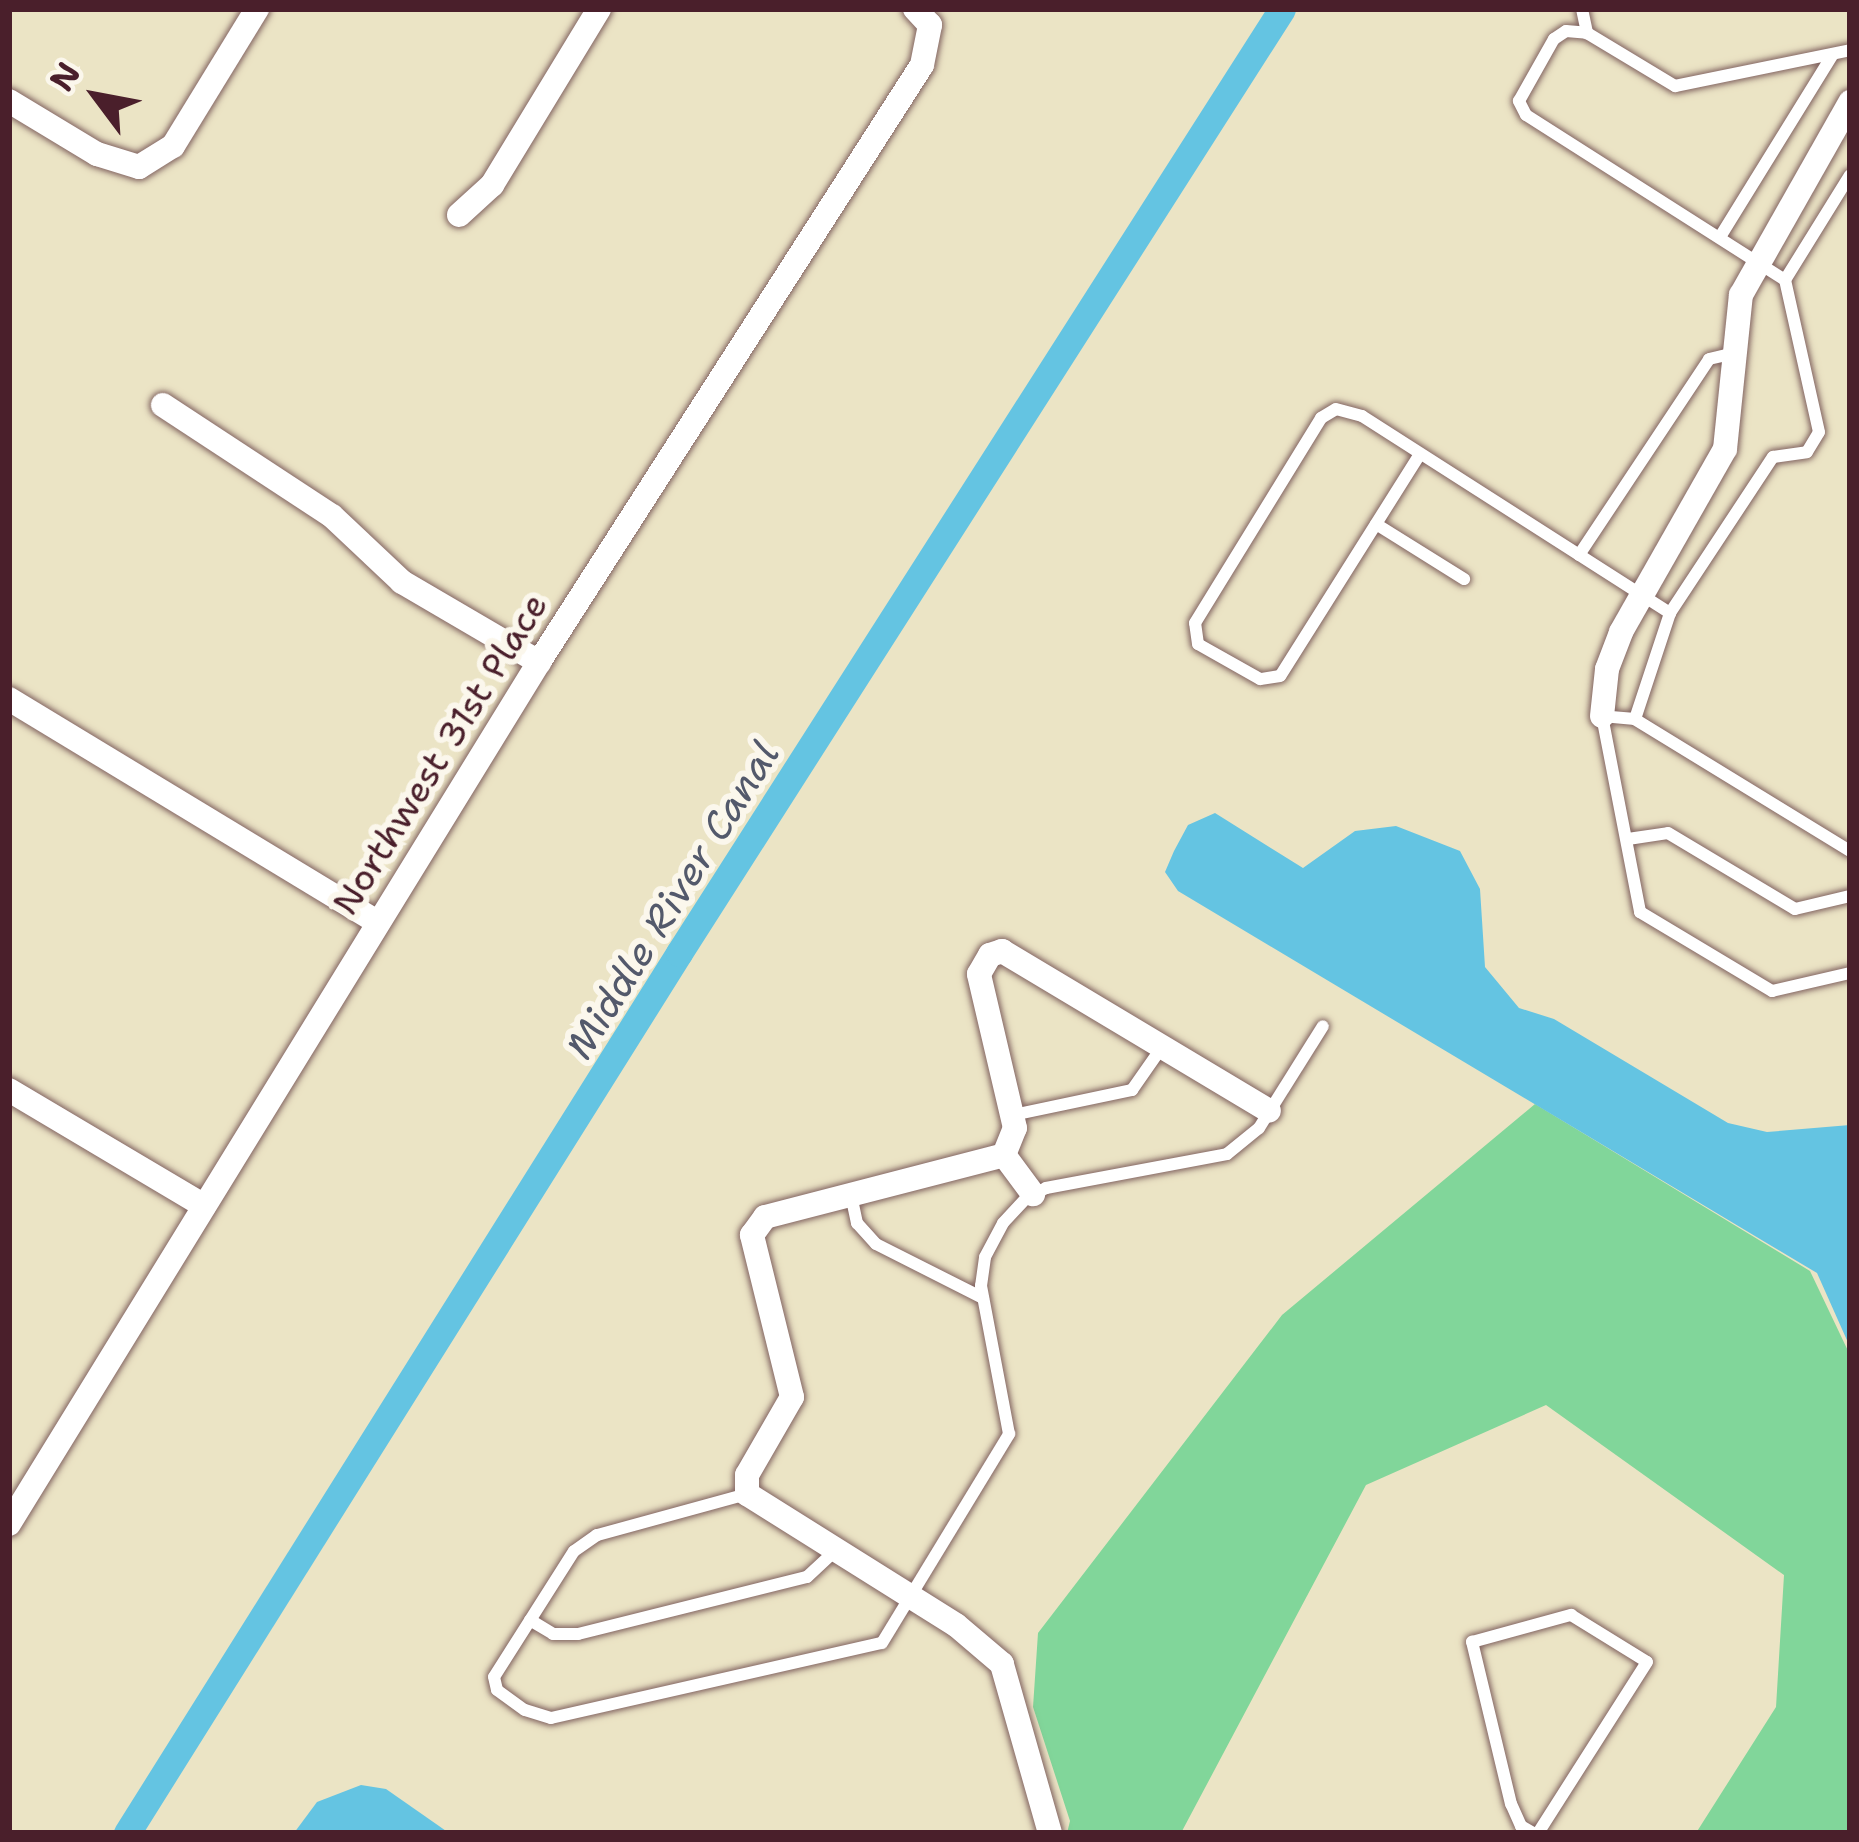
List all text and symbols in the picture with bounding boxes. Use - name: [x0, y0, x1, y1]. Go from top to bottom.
- north arrow: [36, 36, 156, 156]
- text: N: [39, 54, 91, 100]
- street label: Northwest 31st Place: [323, 585, 557, 923]
- water label: Middle River Canal: [555, 733, 789, 1067]

